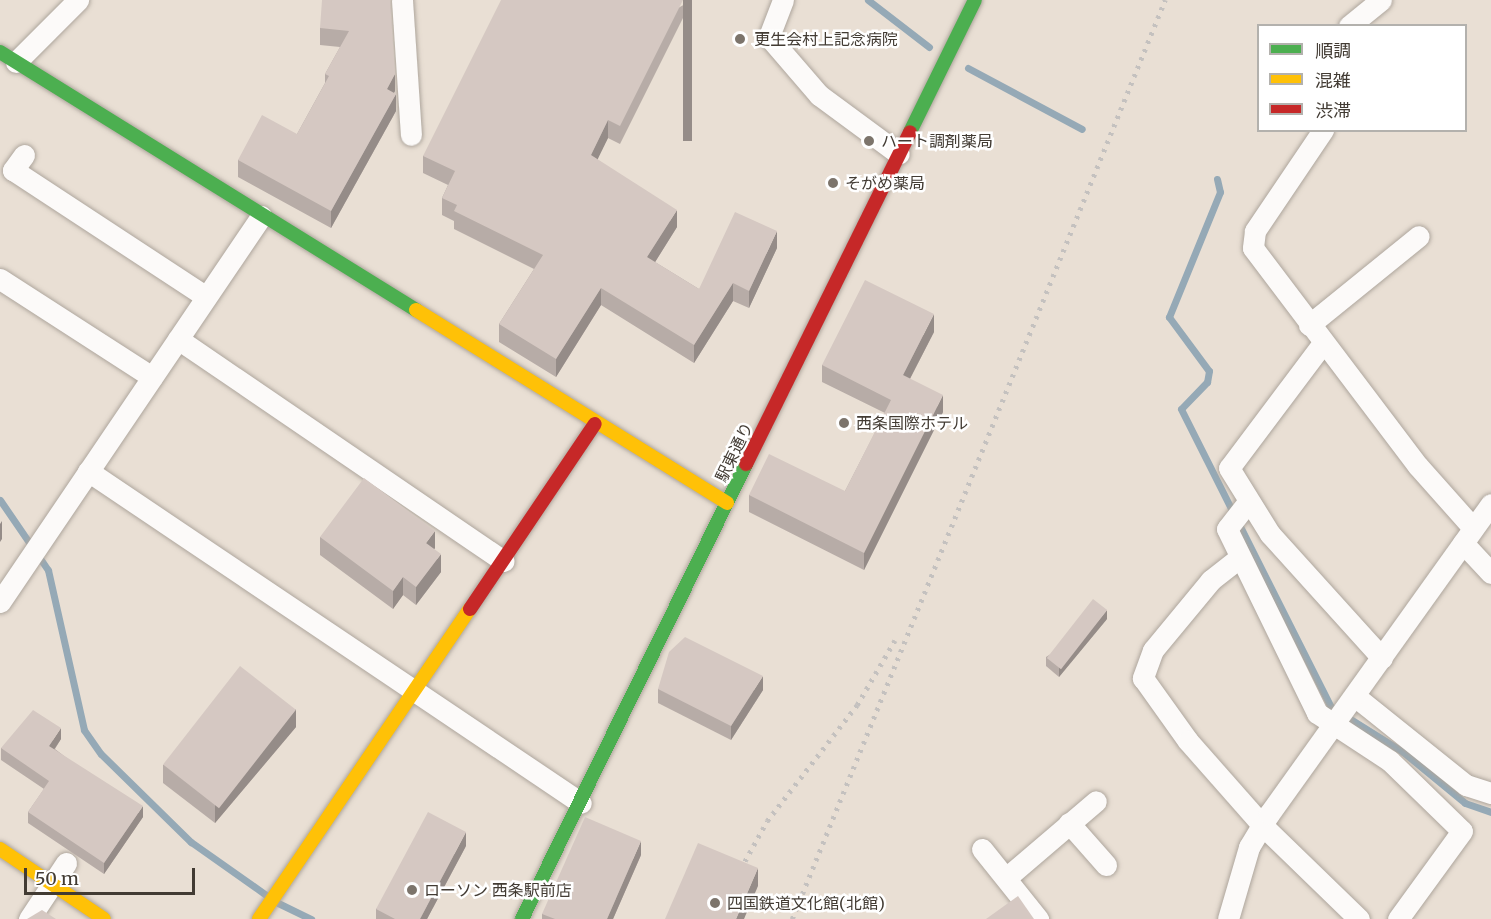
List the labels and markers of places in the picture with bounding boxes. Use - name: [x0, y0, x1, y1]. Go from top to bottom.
- place label: 更生会村上記念病院: [754, 29, 898, 49]
- marker: 更生会村上記念病院: [731, 30, 749, 48]
- place label: ハート調剤薬局: [881, 131, 993, 151]
- marker: ハート調剤薬局: [862, 134, 876, 148]
- place label: そがめ薬局: [845, 173, 925, 193]
- marker: そがめ薬局: [826, 176, 840, 190]
- place label: 西条国際ホテル: [856, 413, 968, 433]
- marker: 西条国際ホテル: [837, 416, 851, 430]
- place label: ローソン 西条駅前店: [424, 880, 572, 900]
- marker: ローソン 西条駅前店: [405, 883, 419, 897]
- place label: 四国鉄道文化館(北館): [727, 893, 885, 913]
- marker: 四国鉄道文化館(北館): [708, 896, 722, 910]

